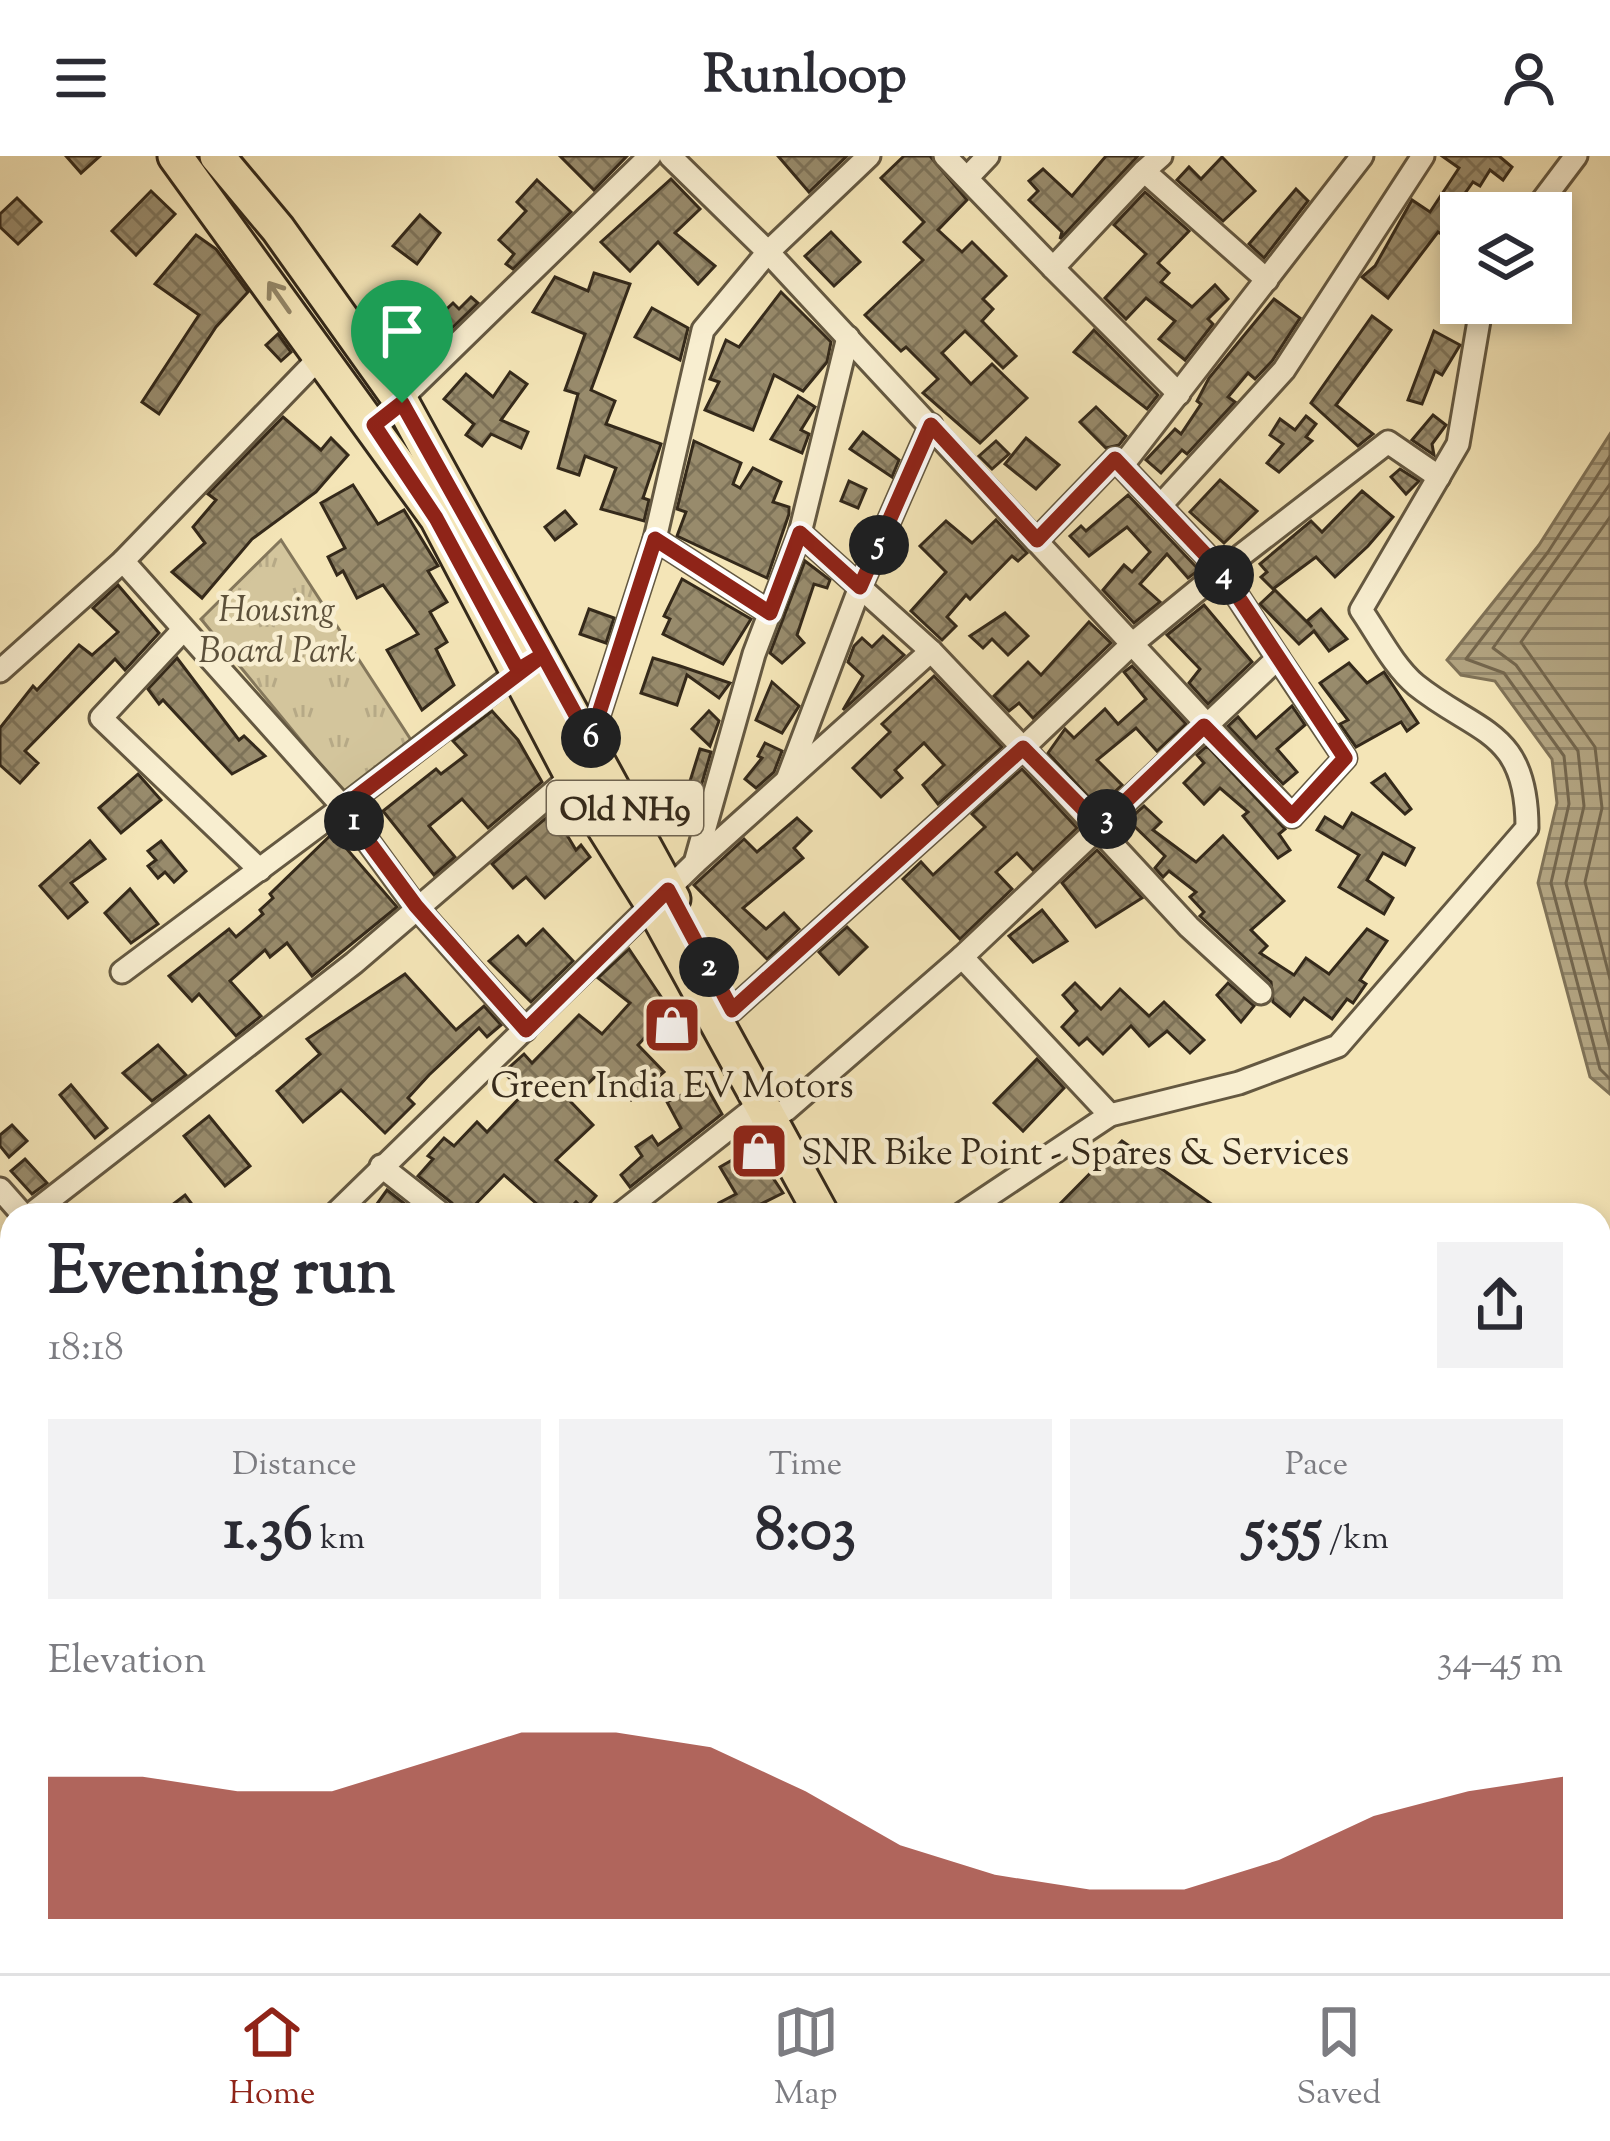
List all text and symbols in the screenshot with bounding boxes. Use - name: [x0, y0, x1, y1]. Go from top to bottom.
- text: Runloop: [703, 39, 907, 117]
- icon: menu: [48, 45, 114, 111]
- icon: person: [1496, 45, 1562, 111]
- map controls: [1440, 192, 1572, 324]
- button: layers: [1440, 192, 1572, 324]
- pin: [351, 280, 453, 403]
- one-way arrow: [267, 281, 292, 314]
- icon: arrive: [369, 298, 435, 364]
- pin: 5: [849, 515, 909, 575]
- text: 5: [873, 521, 885, 569]
- pin: 4: [1194, 545, 1254, 605]
- text: 4: [1216, 551, 1232, 599]
- park label: Housing Board Park: [199, 586, 355, 679]
- pin: 6: [561, 708, 621, 768]
- text: 6: [583, 714, 599, 762]
- road number: Old NH9: [547, 781, 703, 835]
- pin: 3: [1077, 789, 1137, 849]
- pin: 1: [324, 791, 384, 851]
- text: 3: [1100, 795, 1114, 843]
- text: 1: [348, 797, 360, 845]
- pin: 2: [679, 937, 739, 997]
- text: 2: [701, 943, 717, 991]
- shop icon: Green India EV Motors: [641, 994, 703, 1056]
- place label: Green India EV Motors: [490, 1062, 854, 1114]
- shop icon: SNR Bike Point - Spares & Services: [728, 1120, 790, 1182]
- place label: SNR Bike Point - Spares & Services: [801, 1129, 1349, 1181]
- text: Evening run: [48, 1229, 395, 1324]
- button: share: [1437, 1242, 1563, 1368]
- text: 18:18: [48, 1322, 124, 1378]
- text: Distance: [232, 1442, 357, 1490]
- text: Time: [769, 1442, 842, 1490]
- text: Pace: [1285, 1442, 1348, 1490]
- text: 1.36: [224, 1490, 313, 1577]
- text: 8:03: [755, 1490, 856, 1577]
- text: 5:55: [1244, 1490, 1322, 1577]
- text: km: [313, 1516, 365, 1564]
- text: /km: [1322, 1516, 1389, 1564]
- text: Elevation: [48, 1635, 206, 1691]
- text: 34–45 m: [1437, 1635, 1563, 1691]
- tab: Home: [229, 1999, 315, 2119]
- tab: Map: [773, 1999, 839, 2119]
- tab: Saved: [1296, 1999, 1381, 2119]

